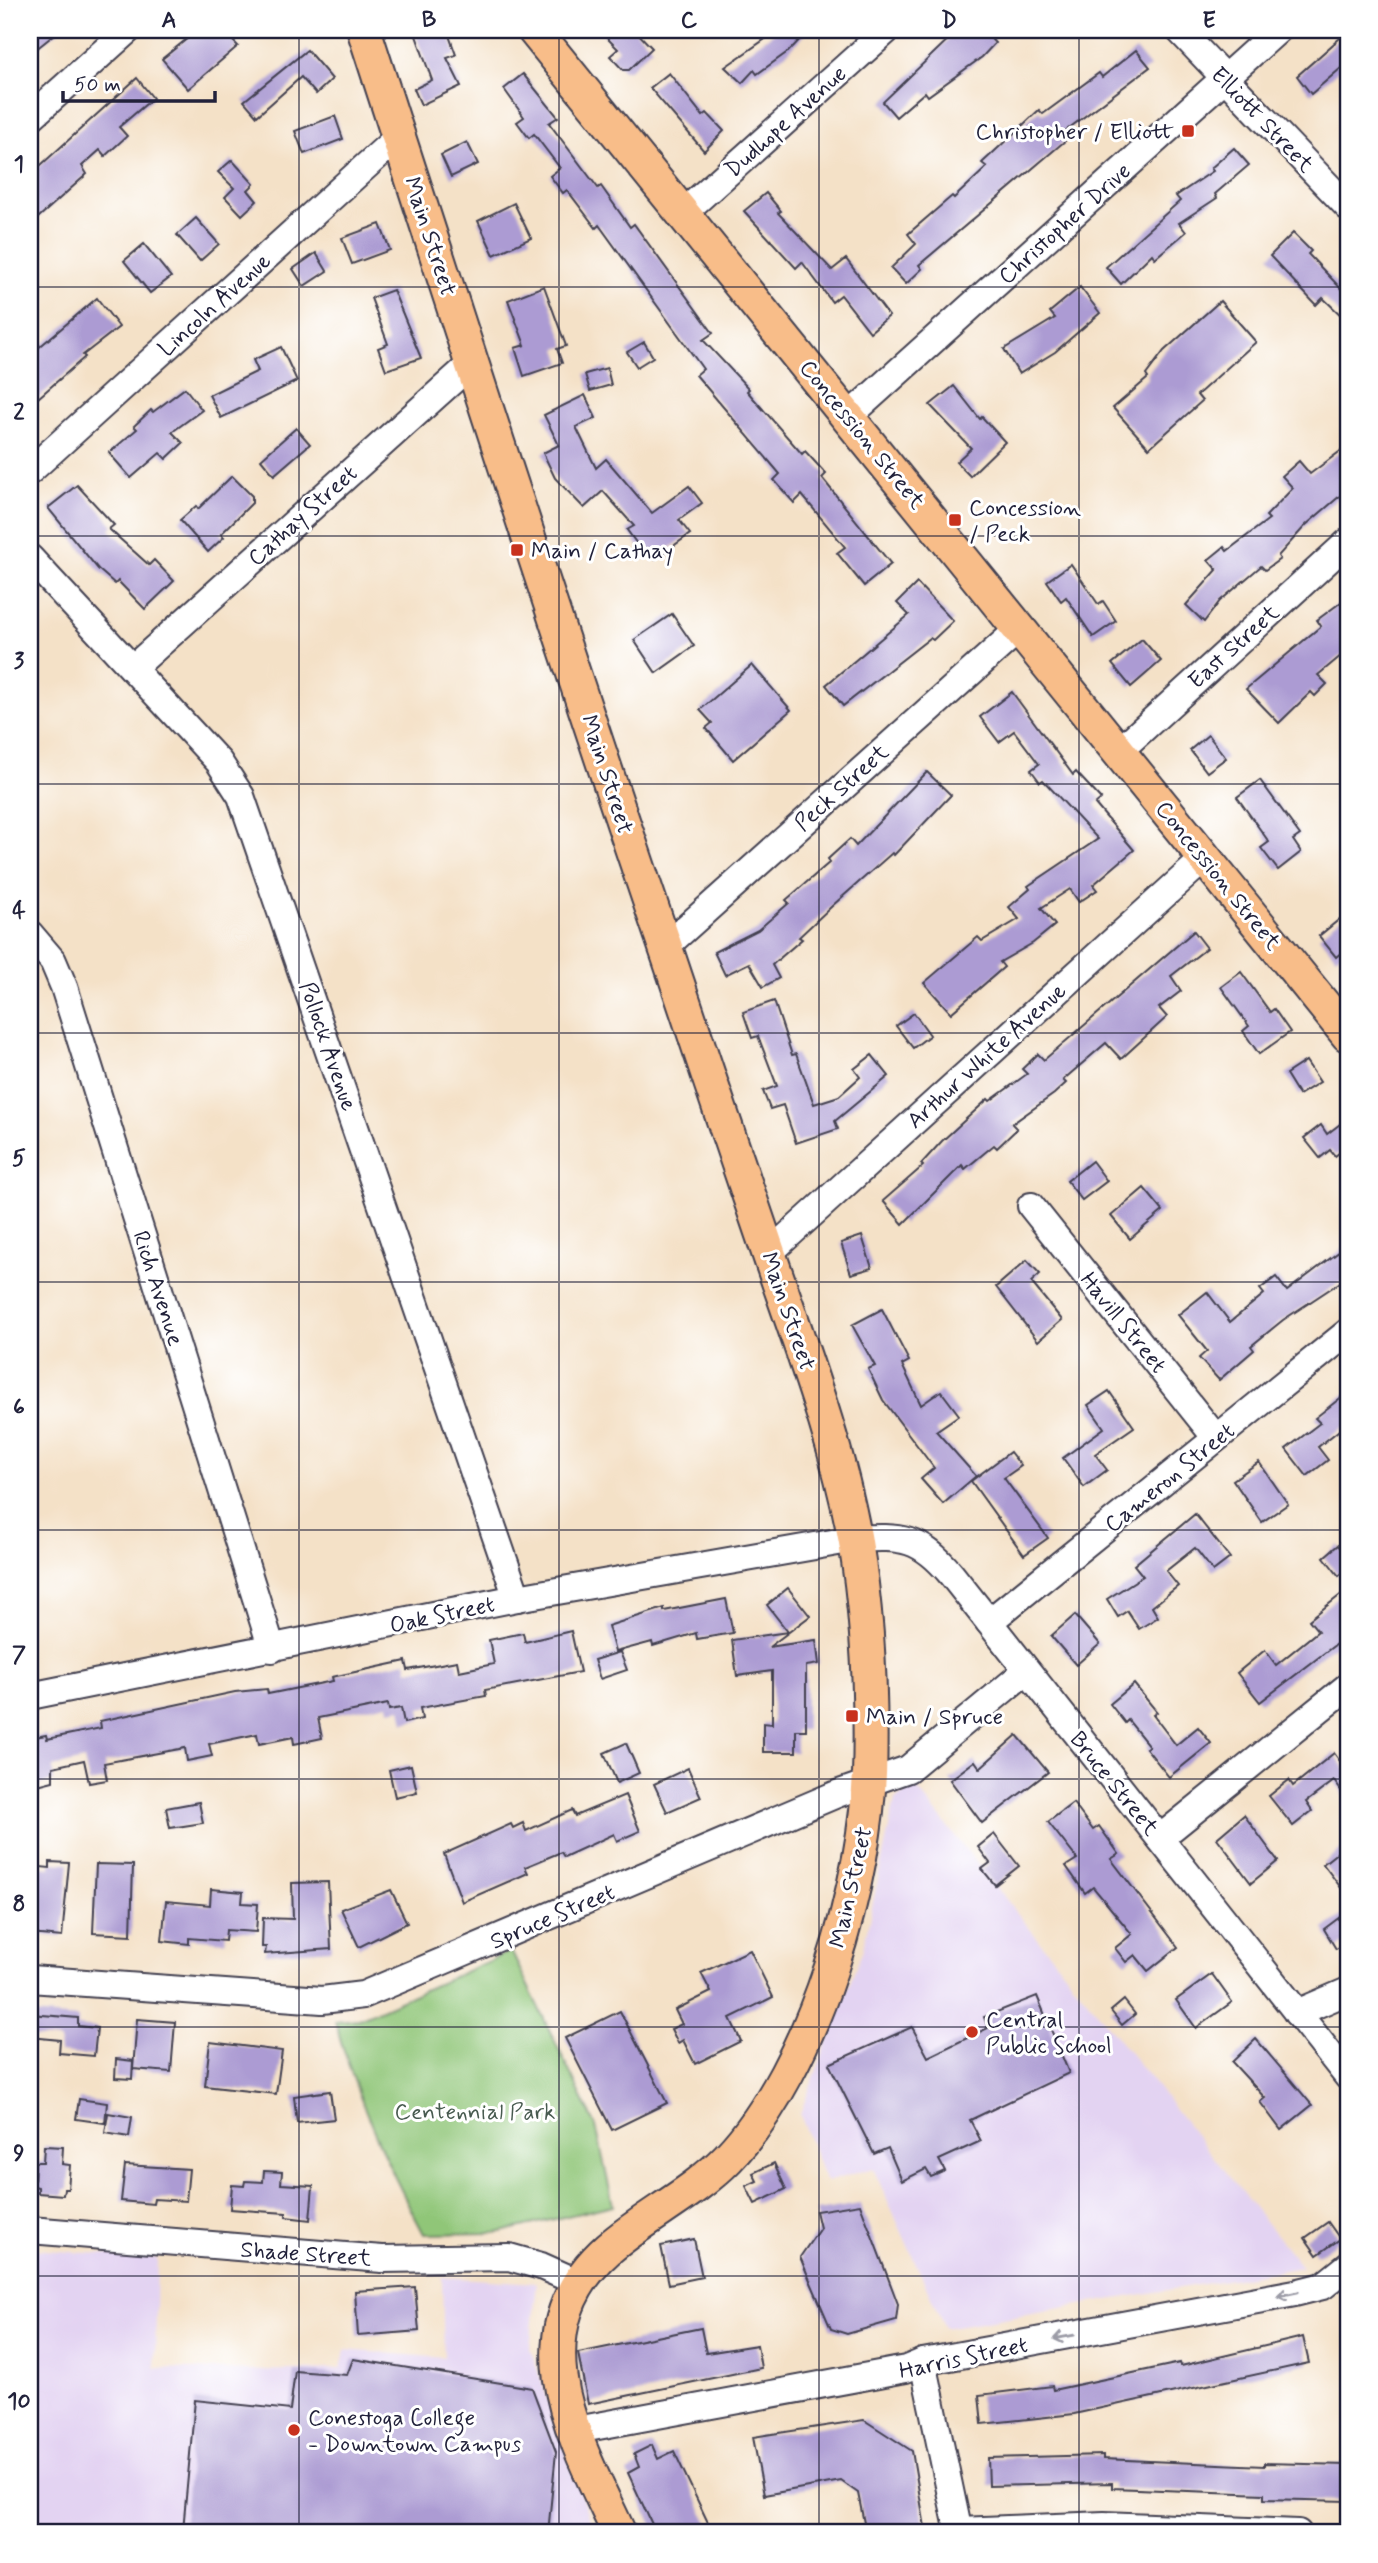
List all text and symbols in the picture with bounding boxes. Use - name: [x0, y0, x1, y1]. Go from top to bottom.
- text: A: [161, 6, 177, 36]
- text: B: [422, 6, 437, 36]
- text: C: [681, 6, 698, 36]
- text: D: [941, 6, 957, 36]
- text: E: [1202, 6, 1216, 36]
- scale bar: [63, 60, 215, 104]
- street label: Dudhope Avenue: [719, 60, 854, 185]
- street label: Elliott Street: [1203, 61, 1320, 180]
- text: 50 m: [74, 71, 121, 99]
- place label: Christopher / Elliott: [975, 118, 1174, 148]
- marker: Christopher / Elliott: [1180, 123, 1196, 139]
- text: 1: [14, 150, 24, 180]
- street label: Christopher Drive: [993, 157, 1138, 292]
- street label: Main Street: [396, 173, 462, 300]
- street label: Lincoln Avenue: [153, 247, 278, 364]
- street label: Concession Street: [792, 354, 931, 517]
- text: 2: [13, 398, 25, 428]
- street label: Cathay Street: [242, 459, 364, 574]
- place label: Concession / Peck: [969, 494, 1081, 550]
- marker: Concession / Peck: [947, 512, 963, 528]
- place label: Main / Cathay: [531, 537, 673, 567]
- marker: Main / Cathay: [509, 542, 525, 558]
- street label: East Street: [1182, 598, 1287, 696]
- text: 3: [14, 647, 25, 677]
- street label: Main Street: [573, 711, 639, 838]
- street label: Peck Street: [789, 738, 896, 839]
- street label: Concession Street: [1148, 795, 1287, 958]
- text: 4: [12, 896, 26, 926]
- street label: Arthur White Avenue: [901, 977, 1074, 1136]
- street label: Pollock Avenue: [291, 978, 363, 1115]
- text: 5: [12, 1144, 26, 1174]
- street label: Rich Avenue: [124, 1227, 190, 1350]
- street label: Main Street: [753, 1248, 821, 1375]
- street label: Havill Street: [1072, 1266, 1172, 1380]
- text: 6: [13, 1393, 25, 1423]
- street label: Cameron Street: [1099, 1417, 1241, 1540]
- street label: Oak Street: [387, 1590, 498, 1642]
- text: 7: [12, 1641, 26, 1671]
- place label: Main / Spruce: [866, 1703, 1003, 1733]
- marker: Main / Spruce: [844, 1708, 860, 1724]
- street label: Bruce Street: [1062, 1726, 1165, 1843]
- street label: Main Street: [823, 1824, 880, 1951]
- street label: Spruce Street: [486, 1878, 620, 1958]
- text: 8: [13, 1890, 25, 1920]
- place label: Central Public School: [986, 2006, 1112, 2062]
- marker: Central Public School: [964, 2024, 980, 2040]
- park label: Centennial Park: [395, 2098, 555, 2128]
- text: 9: [13, 2139, 25, 2169]
- street label: Shade Street: [239, 2235, 373, 2275]
- one-way arrow: [1277, 2288, 1300, 2302]
- one-way arrow: [1053, 2330, 1076, 2344]
- street label: Harris Street: [896, 2331, 1030, 2387]
- text: 10: [7, 2387, 31, 2417]
- place label: Conestoga College - Downtown Campus: [308, 2404, 521, 2460]
- marker: Conestoga College - Downtown Campus: [286, 2422, 302, 2438]

